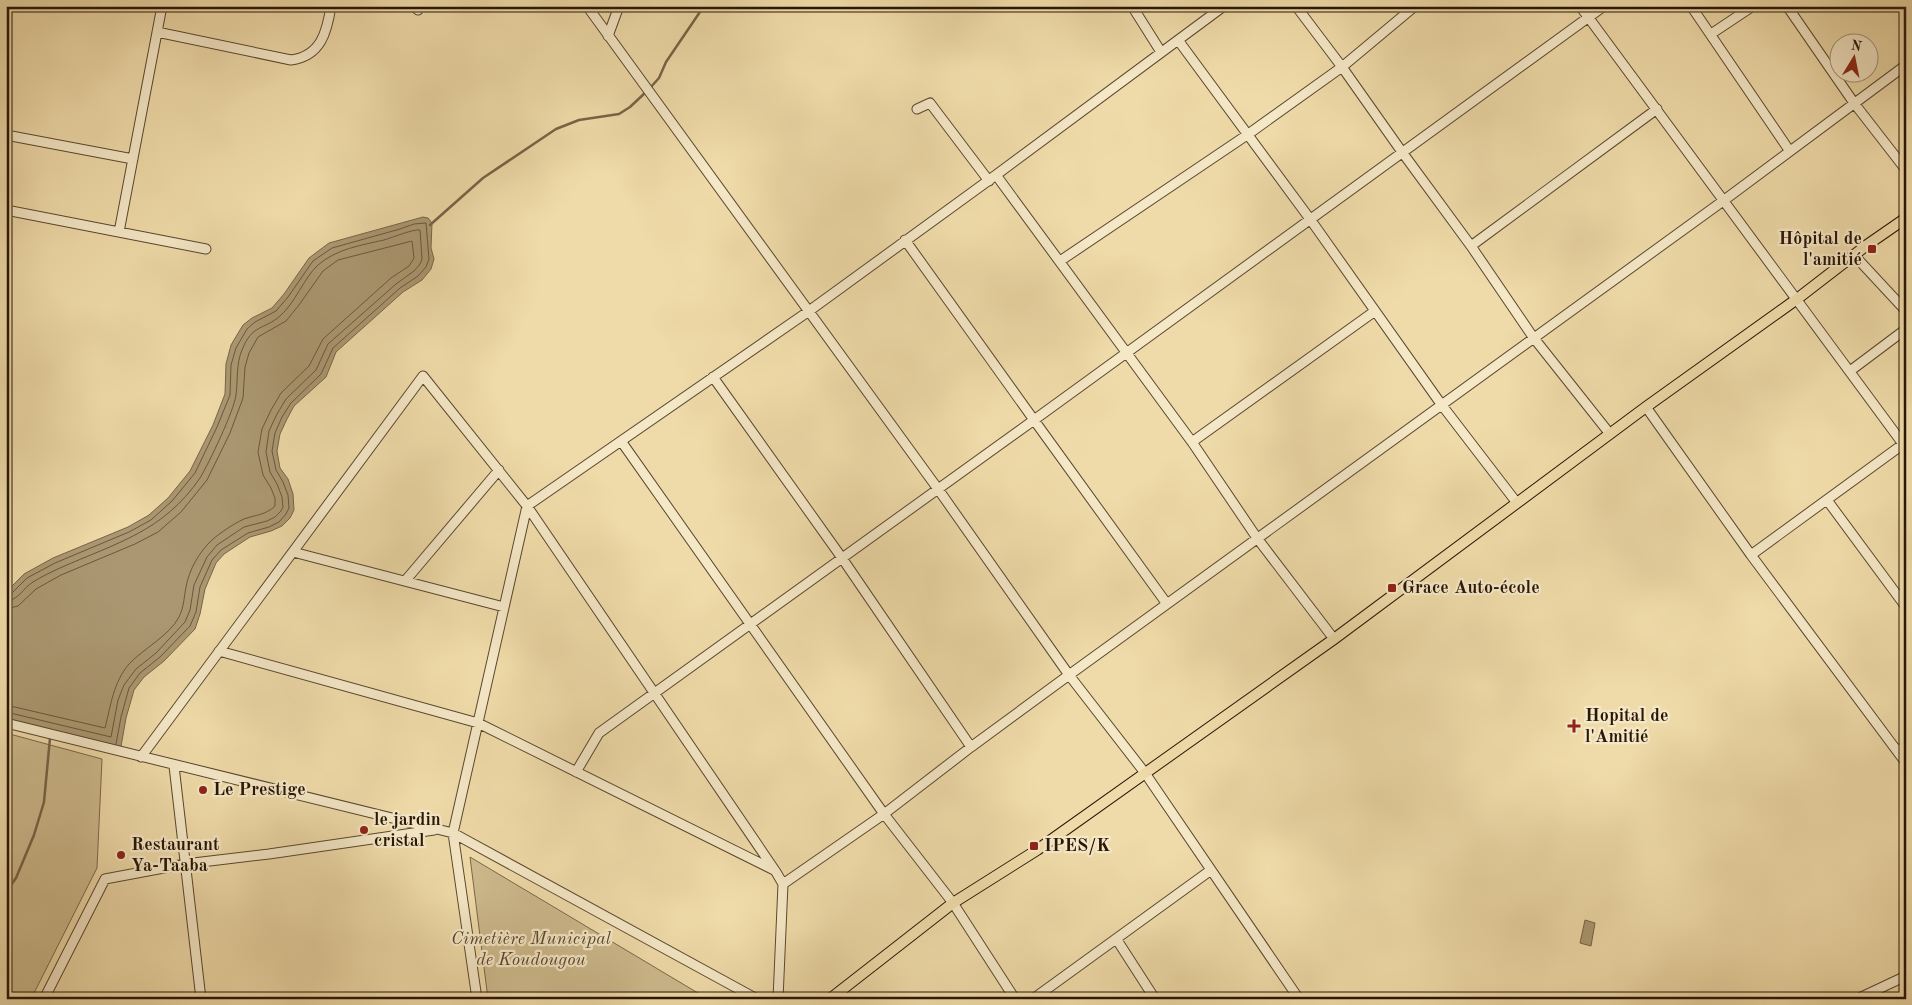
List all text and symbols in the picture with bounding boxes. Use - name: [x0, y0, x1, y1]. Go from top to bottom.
- north arrow: [1830, 32, 1880, 82]
- text: N: [1850, 38, 1863, 54]
- place label: Hôpital de l'amitié: [1779, 230, 1862, 269]
- marker: Hôpital de l'amitié: [1866, 243, 1878, 255]
- place label: Grace Auto-école: [1402, 579, 1540, 597]
- marker: Grace Auto-école: [1386, 582, 1398, 594]
- place label: Hopital de l'Amitié: [1585, 707, 1668, 746]
- marker: Hopital de l'Amitié: [1567, 719, 1581, 733]
- place label: Le Prestige: [213, 781, 306, 799]
- marker: Le Prestige: [197, 784, 209, 796]
- place label: le jardin cristal: [374, 811, 441, 850]
- marker: le jardin cristal: [358, 824, 370, 836]
- place label: Restaurant Ya-Taaba: [131, 836, 220, 875]
- place label: IPES/K: [1044, 837, 1110, 855]
- marker: IPES/K: [1028, 840, 1040, 852]
- marker: Restaurant Ya-Taaba: [115, 849, 127, 861]
- park label: Cimetière Municipal de Koudougou: [451, 930, 612, 969]

